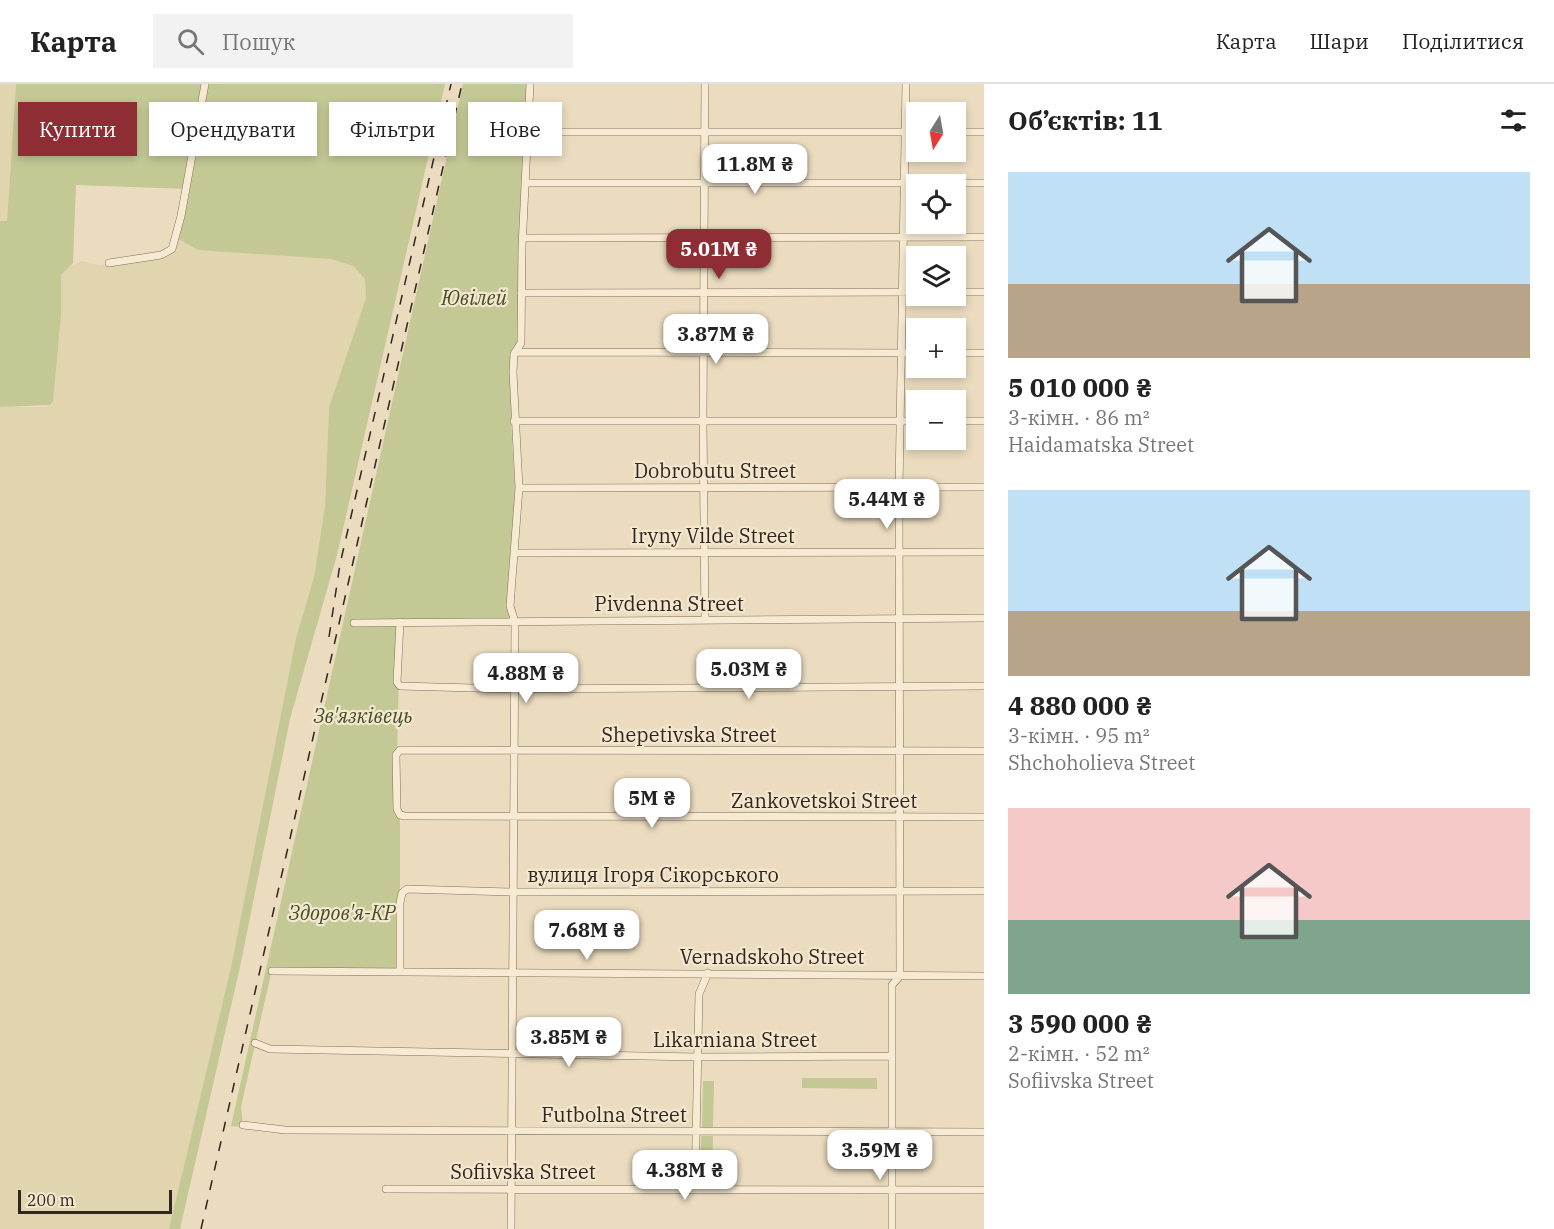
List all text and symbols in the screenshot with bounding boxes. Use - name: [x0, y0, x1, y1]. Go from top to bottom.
- search box: [153, 14, 573, 68]
- text: Карта: [30, 23, 117, 60]
- icon: search: [174, 25, 207, 58]
- text: Пошук: [222, 27, 295, 56]
- text: Карта: [1216, 27, 1277, 55]
- text: Шари: [1310, 27, 1369, 55]
- text: Поділитися: [1402, 27, 1524, 55]
- chip: Купити: [18, 102, 137, 156]
- chip: Орендувати: [149, 102, 317, 156]
- chip: Фільтри: [329, 102, 456, 156]
- chip: Нове: [468, 102, 562, 156]
- north arrow: [906, 102, 966, 162]
- map controls: [906, 102, 966, 450]
- text: Об’єктів: 11: [1008, 103, 1163, 137]
- icon: filters: [1497, 104, 1530, 137]
- pin: 11.8M ₴: [700, 144, 810, 195]
- text: 11.8M ₴: [716, 150, 794, 177]
- button: locate: [906, 174, 966, 234]
- icon: home: [1215, 211, 1323, 319]
- pin: 5.01M ₴: [664, 229, 774, 280]
- text: 5.01M ₴: [680, 235, 758, 262]
- button: layers: [906, 246, 966, 306]
- park label: Ювілей: [440, 284, 507, 311]
- pin: 3.87M ₴: [661, 314, 771, 365]
- button: +: [906, 318, 966, 378]
- text: 3.87M ₴: [677, 320, 755, 347]
- text: 5 010 000 ₴: [1008, 370, 1152, 404]
- button: −: [906, 390, 966, 450]
- text: 3-кімн. · 86 m²: [1008, 404, 1150, 431]
- text: Haidamatska Street: [1008, 431, 1194, 458]
- street label: Dobrobutu Street: [634, 457, 796, 484]
- pin: 5.44M ₴: [832, 479, 942, 530]
- text: 5.44M ₴: [848, 485, 926, 512]
- street label: Iryny Vilde Street: [631, 522, 795, 549]
- icon: home: [1215, 529, 1323, 637]
- street label: Pivdenna Street: [594, 590, 744, 617]
- pin: 5.03M ₴: [694, 649, 804, 700]
- pin: 4.88M ₴: [471, 653, 581, 704]
- text: 5.03M ₴: [710, 655, 788, 682]
- text: 4.88M ₴: [487, 659, 565, 686]
- text: 4 880 000 ₴: [1008, 688, 1152, 722]
- park label: Зв'язківець: [313, 702, 413, 729]
- street label: Shepetivska Street: [601, 721, 777, 748]
- text: 3-кімн. · 95 m²: [1008, 722, 1150, 749]
- text: Shchoholieva Street: [1008, 749, 1195, 776]
- pin: 5M ₴: [616, 778, 688, 829]
- text: 5M ₴: [628, 784, 676, 811]
- street label: Zankovetskoi Street: [731, 787, 917, 814]
- icon: home: [1215, 847, 1323, 955]
- street label: вулиця Ігоря Сікорського: [527, 861, 779, 888]
- park label: Здоров'я-КР: [289, 899, 397, 926]
- pin: 7.68M ₴: [532, 910, 642, 961]
- text: 7.68M ₴: [548, 916, 626, 943]
- street label: Vernadskoho Street: [680, 943, 864, 970]
- text: 3 590 000 ₴: [1008, 1006, 1152, 1040]
- pin: 3.85M ₴: [514, 1017, 624, 1068]
- text: 3.85M ₴: [530, 1023, 608, 1050]
- street label: Likarniana Street: [653, 1026, 817, 1053]
- text: 2-кімн. · 52 m²: [1008, 1040, 1150, 1067]
- text: Sofiivska Street: [1008, 1067, 1154, 1094]
- street label: Futbolna Street: [541, 1101, 687, 1128]
- pin: 3.59M ₴: [825, 1130, 935, 1181]
- text: 3.59M ₴: [841, 1136, 919, 1163]
- pin: 4.38M ₴: [630, 1150, 740, 1201]
- text: 4.38M ₴: [646, 1156, 724, 1183]
- street label: Sofiivska Street: [450, 1158, 596, 1185]
- scale bar: [18, 1187, 172, 1214]
- text: 200 m: [27, 1190, 75, 1210]

